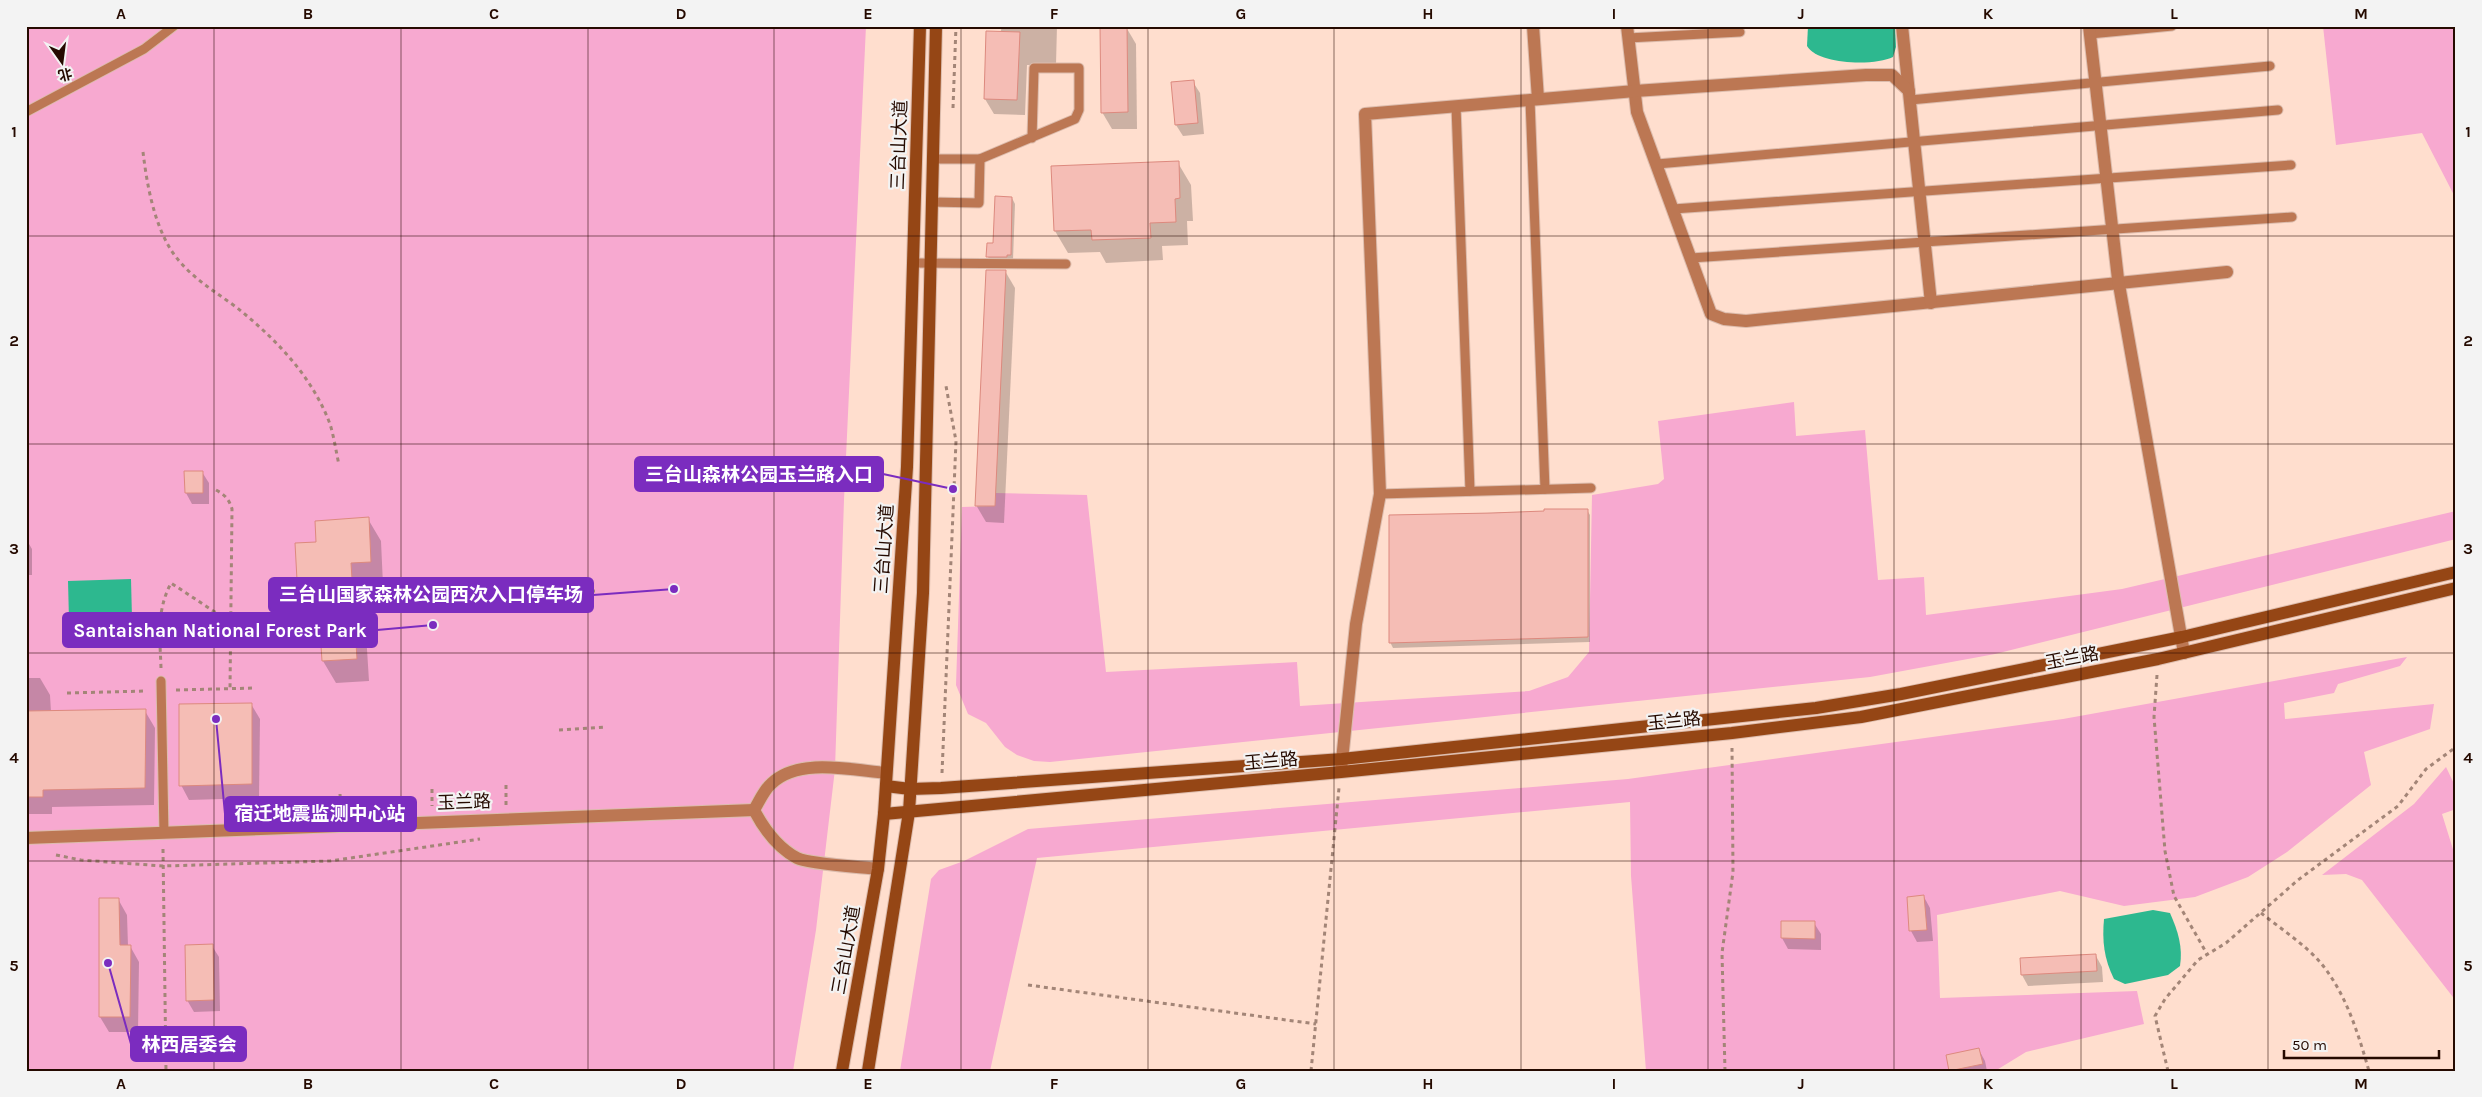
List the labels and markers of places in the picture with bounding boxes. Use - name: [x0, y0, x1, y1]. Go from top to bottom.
- callout: 三台山森林公园玉兰路入口: [635, 457, 883, 491]
- callout: 三台山国家森林公园西次入口停车场: [269, 578, 593, 612]
- callout: Santaishan National Forest Park: [63, 613, 377, 647]
- callout: 宿迁地震监测中心站: [225, 797, 416, 831]
- callout: 林西居委会: [131, 1027, 246, 1061]

